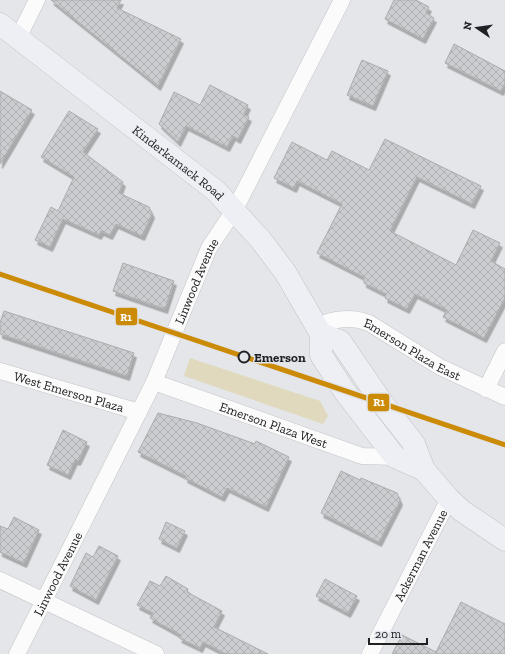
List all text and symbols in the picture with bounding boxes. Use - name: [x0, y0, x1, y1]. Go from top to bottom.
- north arrow: [457, 8, 497, 48]
- text: N: [460, 20, 475, 31]
- street label: Kinderkamack Road: [130, 122, 228, 203]
- street label: Linwood Avenue: [171, 235, 221, 326]
- line badge: R1: [115, 307, 138, 326]
- text: R1: [120, 311, 132, 324]
- street label: Emerson Plaza East: [362, 314, 463, 383]
- marker: Emerson: [237, 350, 251, 364]
- place label: Emerson: [254, 350, 306, 365]
- street label: West Emerson Plaza: [12, 368, 127, 415]
- line badge: R1: [367, 393, 390, 412]
- text: R1: [373, 396, 385, 409]
- street label: Emerson Plaza West: [218, 398, 330, 451]
- street label: Ackerman Avenue: [391, 507, 450, 604]
- street label: Linwood Avenue: [30, 529, 85, 618]
- scale bar: [369, 620, 427, 646]
- text: 20 m: [375, 627, 402, 641]

